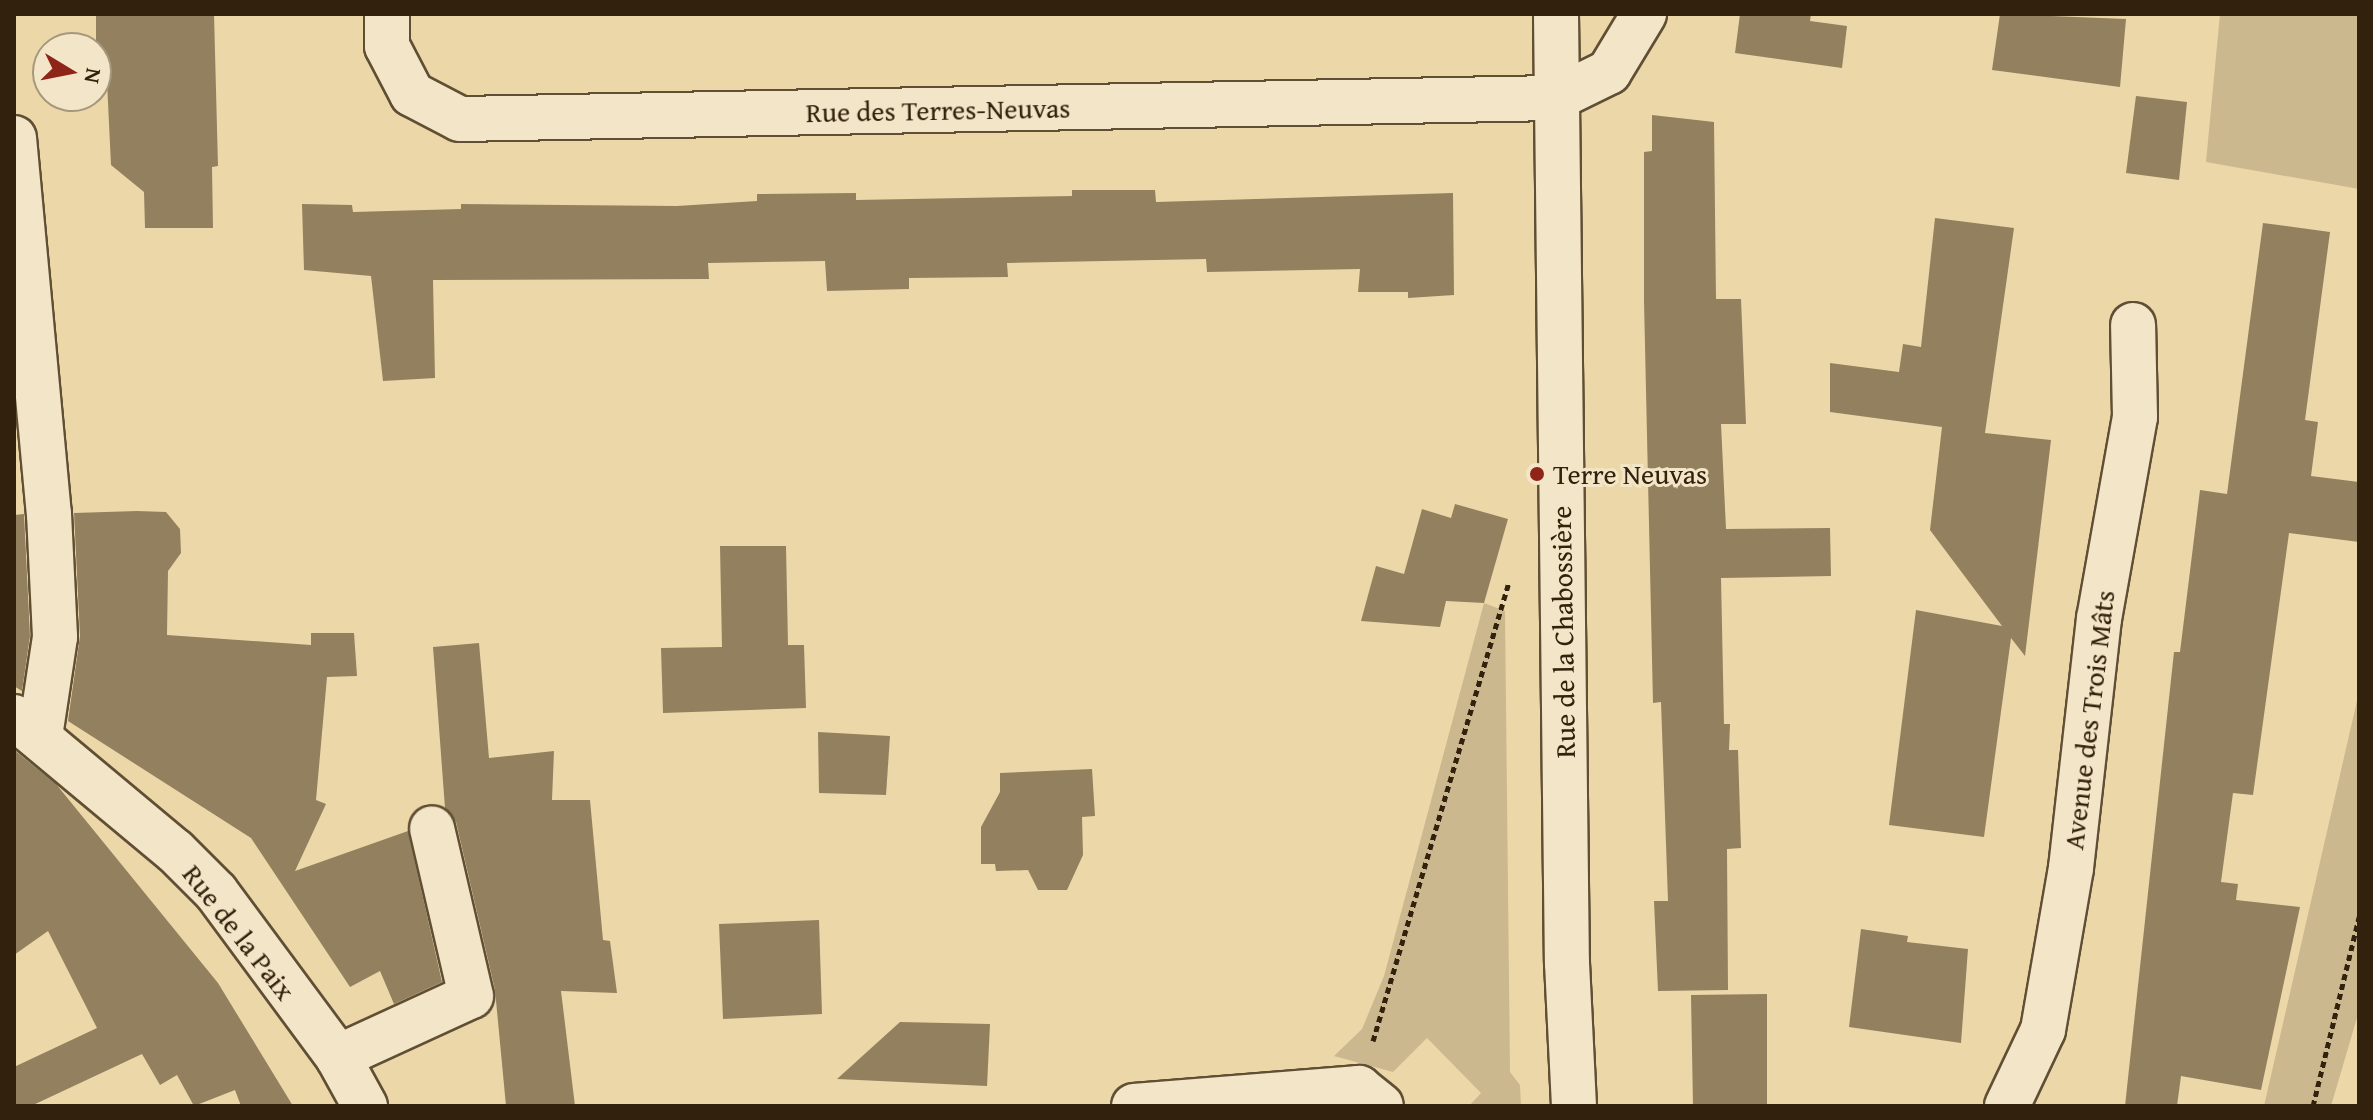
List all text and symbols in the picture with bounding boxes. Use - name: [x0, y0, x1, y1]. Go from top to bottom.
- north arrow: [32, 32, 112, 112]
- text: N: [77, 66, 111, 86]
- street label: Rue des Terres-Neuvas: [805, 91, 1071, 129]
- place label: Terre Neuvas: [1553, 457, 1707, 491]
- marker: Terre Neuvas: [1528, 465, 1546, 483]
- street label: Rue de la Chabossière: [1544, 505, 1582, 759]
- street label: Avenue des Trois Mâts: [2056, 588, 2122, 852]
- street label: Rue de la Paix: [176, 858, 302, 1006]

